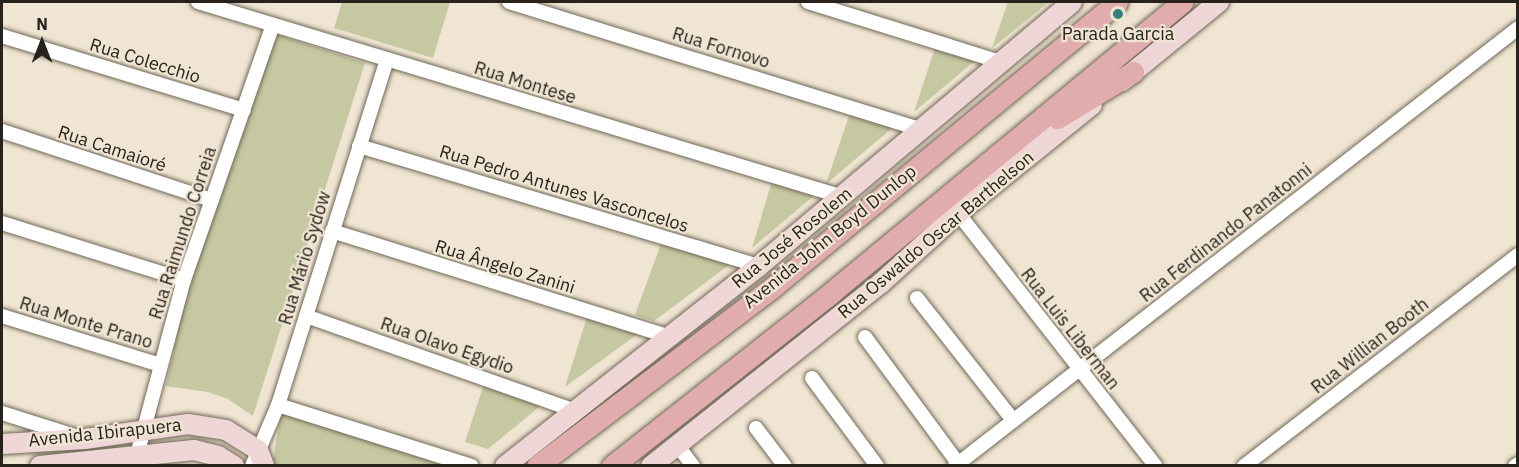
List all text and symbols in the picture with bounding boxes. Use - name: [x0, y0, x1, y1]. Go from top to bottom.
- marker: Parada Garcia: [1111, 7, 1125, 21]
- north arrow: [12, 12, 72, 72]
- text: N: [36, 14, 48, 34]
- street label: Rua Fornovo: [670, 23, 772, 73]
- place label: Parada Garcia: [1062, 23, 1174, 45]
- street label: Rua Colecchio: [87, 34, 203, 88]
- street label: Rua Montese: [471, 57, 579, 109]
- street label: Rua Camaioré: [55, 121, 169, 177]
- street label: Rua Pedro Antunes Vasconcelos: [437, 141, 691, 237]
- street label: Rua Raimundo Correia: [145, 144, 221, 322]
- street label: Rua Oswaldo Oscar Barthelson: [834, 147, 1038, 323]
- street label: Rua Ferdinando Panatonni: [1136, 159, 1316, 307]
- street label: Avenida John Boyd Dunlop: [739, 161, 921, 313]
- street label: Rua José Rosolem: [728, 183, 856, 293]
- street label: Rua Mário Sydow: [274, 188, 336, 328]
- street label: Rua Ângelo Zanini: [432, 235, 578, 299]
- street label: Rua Luis Liberman: [1016, 264, 1124, 394]
- street label: Rua Monte Prano: [17, 292, 155, 354]
- street label: Rua Willian Booth: [1307, 294, 1433, 398]
- street label: Rua Olavo Egydio: [377, 313, 517, 379]
- street label: Avenida Ibirapuera: [27, 414, 183, 452]

